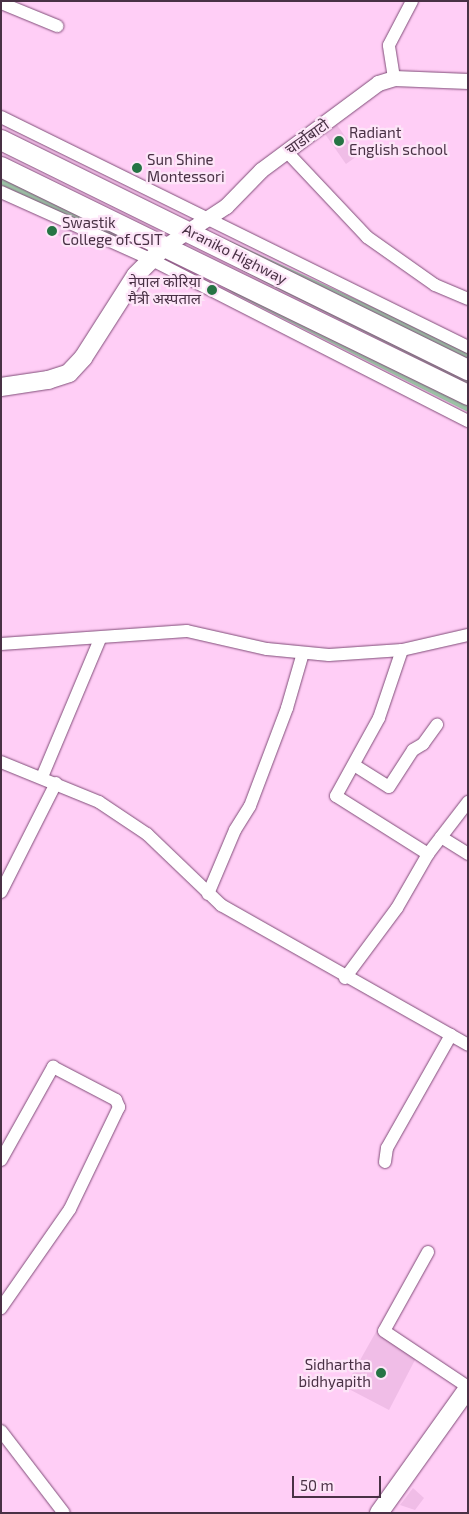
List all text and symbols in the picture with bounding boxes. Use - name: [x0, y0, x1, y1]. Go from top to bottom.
- street label: चार्डोबाटो: [282, 116, 332, 158]
- place label: Radiant English school: [349, 123, 448, 158]
- marker: Radiant English school: [333, 135, 345, 147]
- place label: Sun Shine Montessori: [147, 150, 225, 185]
- marker: Sun Shine Montessori: [131, 162, 143, 174]
- place label: Swastik College of CSIT: [62, 213, 163, 248]
- street label: Araniko Highway: [180, 220, 290, 288]
- marker: Swastik College of CSIT: [46, 225, 58, 237]
- place label: नेपाल कोरिया मैत्री अस्पताल: [128, 272, 201, 307]
- marker: नेपाल कोरिया मैत्री अस्पताल: [205, 283, 219, 297]
- place label: Sidhartha bidhyapith: [298, 1355, 371, 1390]
- marker: Sidhartha bidhyapith: [375, 1367, 387, 1379]
- scale bar: [294, 1466, 383, 1498]
- text: 50 m: [300, 1476, 334, 1494]

